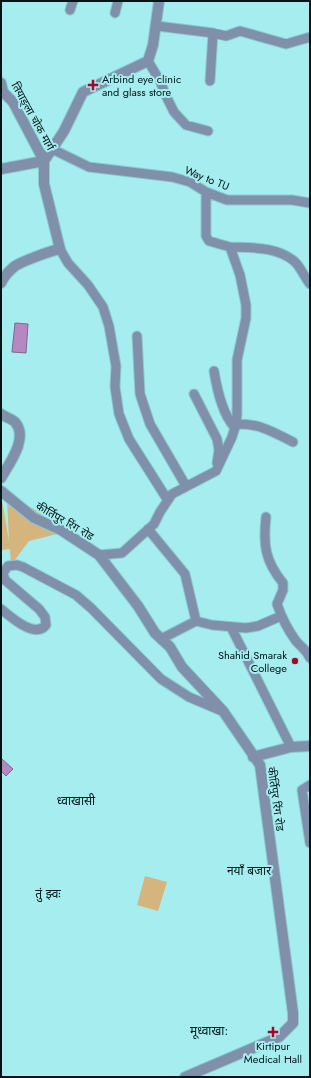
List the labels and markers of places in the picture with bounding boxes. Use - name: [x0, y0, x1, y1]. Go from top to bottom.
- place label: Arbind eye clinic and glass store: [102, 71, 181, 100]
- marker: Arbind eye clinic and glass store: [87, 79, 99, 91]
- place label: Shahid Smarak College: [218, 647, 287, 676]
- marker: Shahid Smarak College: [290, 656, 300, 666]
- marker: Kirtipur Medical Hall: [267, 1026, 279, 1038]
- place label: Kirtipur Medical Hall: [244, 1038, 302, 1067]

